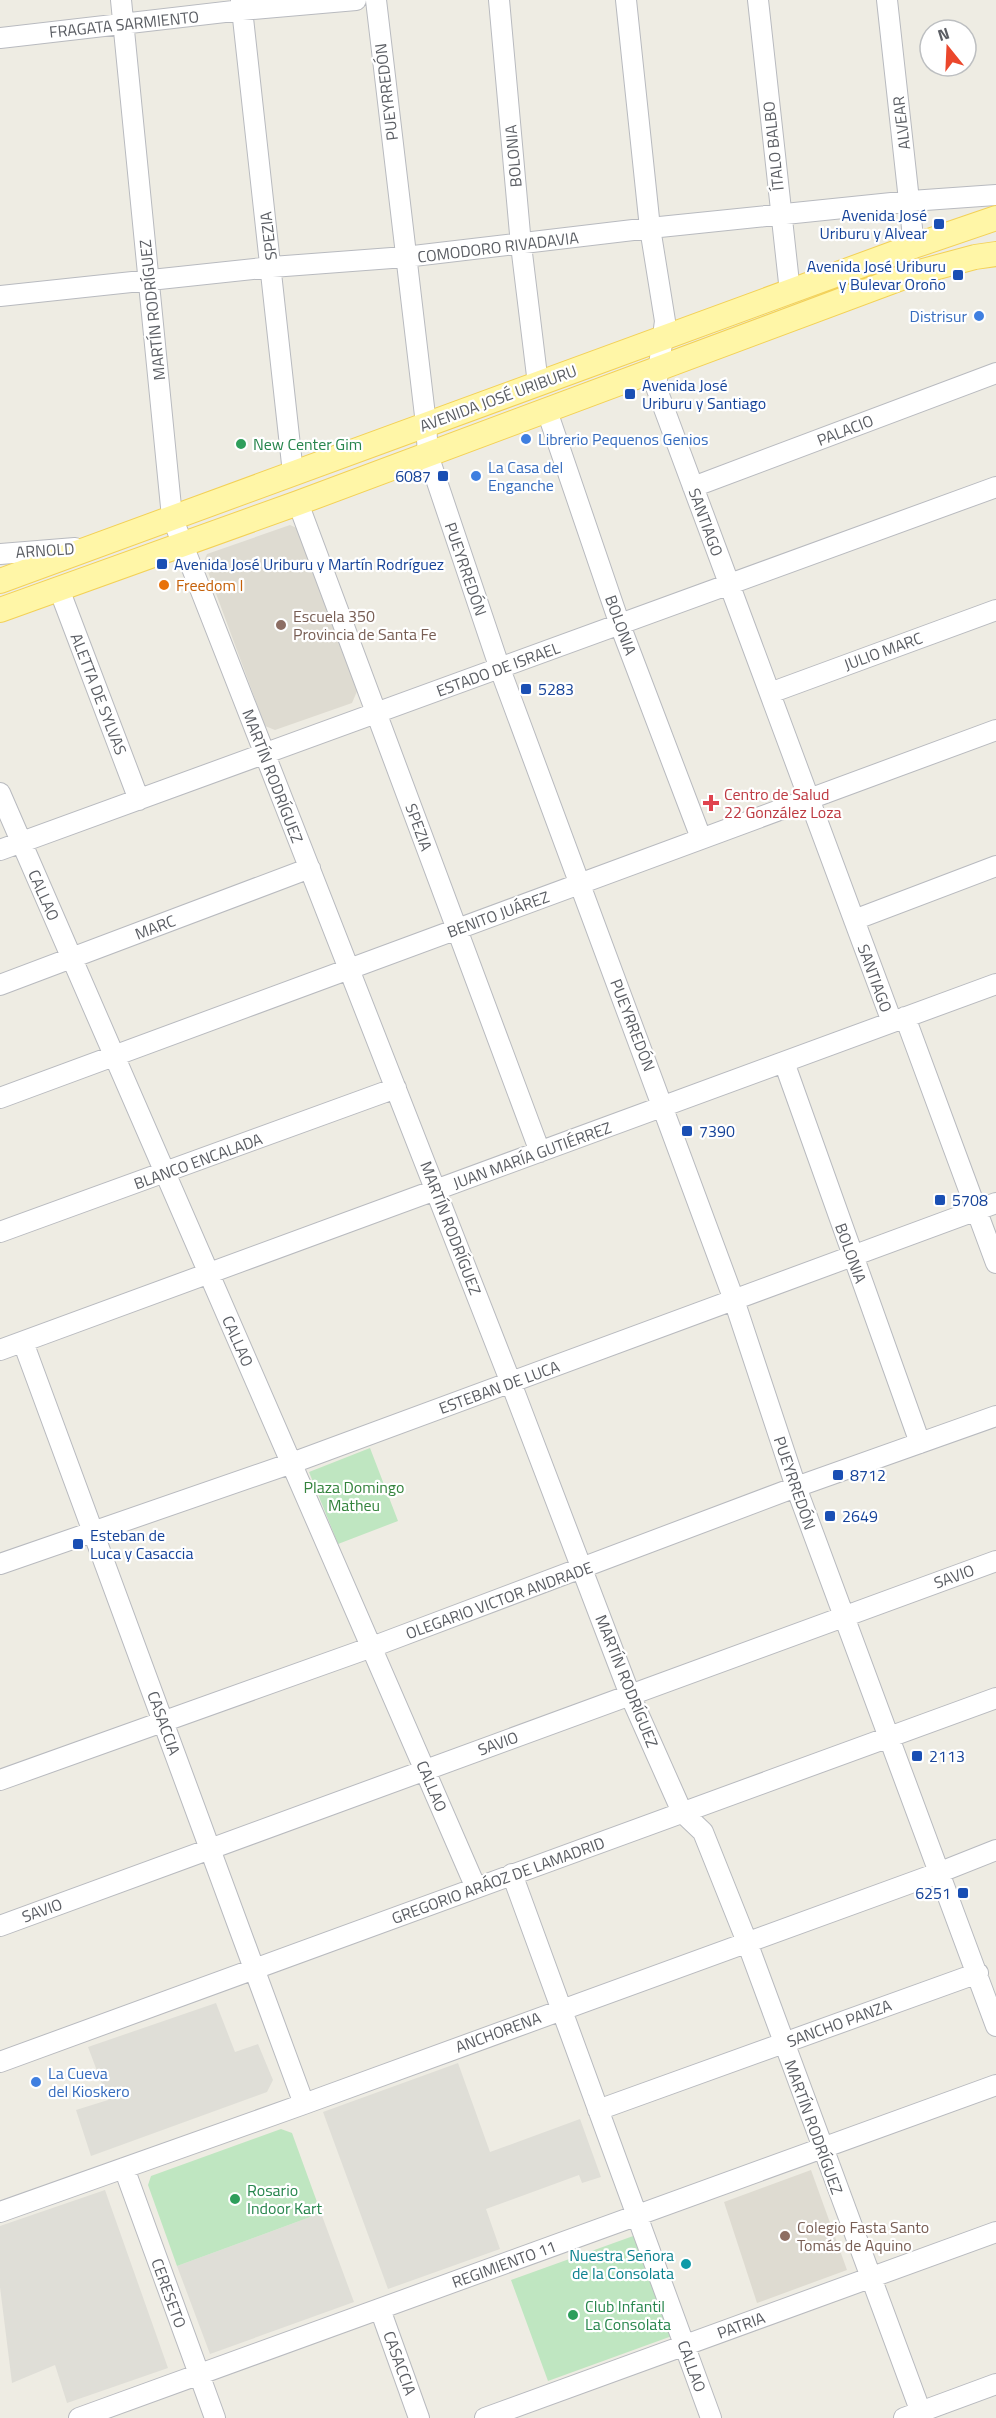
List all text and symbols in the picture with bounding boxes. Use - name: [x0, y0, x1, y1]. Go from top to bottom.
- street label: FRAGATA SARMIENTO: [48, 4, 200, 44]
- north arrow: [918, 18, 978, 78]
- text: N: [934, 21, 952, 47]
- street label: PUEYRREDÓN: [368, 42, 404, 142]
- street label: ALVEAR: [886, 95, 916, 151]
- street label: ÍTALO BALBO: [756, 100, 790, 192]
- street label: BOLONIA: [498, 123, 528, 188]
- place label: Avenida José Uriburu y Alvear: [820, 203, 927, 245]
- street label: SPEZIA: [253, 210, 283, 262]
- marker: Avenida José Uriburu y Alvear: [932, 217, 946, 231]
- street label: COMODORO RIVADAVIA: [416, 225, 580, 269]
- street label: MARTÍN RODRÍGUEZ: [133, 238, 171, 382]
- place label: Avenida José Uriburu y Bulevar Oroño: [807, 254, 946, 296]
- marker: Avenida José Uriburu y Bulevar Oroño: [951, 268, 965, 282]
- place label: Distrisur: [910, 304, 967, 328]
- marker: Distrisur: [972, 309, 986, 323]
- street label: AVENIDA JOSÉ URIBURU: [416, 358, 580, 438]
- place label: Avenida José Uriburu y Santiago: [642, 373, 766, 415]
- marker: Avenida José Uriburu y Santiago: [623, 387, 637, 401]
- street label: PALACIO: [813, 408, 877, 452]
- place label: Librerio Pequenos Genios: [538, 427, 708, 451]
- place label: New Center Gim: [253, 432, 362, 456]
- marker: Librerio Pequenos Genios: [519, 432, 533, 446]
- marker: New Center Gim: [234, 437, 248, 451]
- place label: La Casa del Enganche: [488, 455, 563, 497]
- place label: 6087: [395, 464, 431, 488]
- marker: 6087: [436, 469, 450, 483]
- marker: La Casa del Enganche: [469, 469, 483, 483]
- street label: SANTIAGO: [683, 485, 729, 559]
- street label: PUEYRREDÓN: [439, 519, 493, 619]
- street label: ARNOLD: [15, 536, 75, 564]
- place label: Avenida José Uriburu y Martín Rodríguez: [174, 552, 444, 576]
- marker: Avenida José Uriburu y Martín Rodríguez: [155, 557, 169, 571]
- place label: Freedom I: [176, 573, 243, 597]
- marker: Freedom I: [157, 578, 171, 592]
- street label: BOLONIA: [599, 591, 643, 659]
- place label: Escuela 350 Provincia de Santa Fe: [293, 604, 437, 646]
- marker: Escuela 350 Provincia de Santa Fe: [274, 618, 288, 632]
- street label: JULIO MARC: [840, 626, 926, 676]
- street label: ALETTA DE SYLVAS: [65, 630, 133, 758]
- street label: ESTADO DE ISRAEL: [433, 635, 564, 703]
- place label: 5283: [538, 677, 574, 701]
- marker: 5283: [519, 682, 533, 696]
- street label: MARTÍN RODRÍGUEZ: [236, 706, 310, 846]
- place label: Centro de Salud 22 González Loza: [724, 782, 842, 824]
- marker: Centro de Salud 22 González Loza: [702, 794, 720, 812]
- street label: SPEZIA: [399, 800, 439, 855]
- street label: CALLAO: [22, 866, 66, 924]
- street label: BENITO JUÁREZ: [443, 884, 553, 944]
- street label: MARC: [131, 908, 179, 946]
- street label: SANTIAGO: [852, 941, 898, 1015]
- street label: PUEYRREDÓN: [604, 975, 662, 1075]
- street label: JUAN MARÍA GUTIÉRREZ: [449, 1115, 615, 1195]
- place label: 7390: [699, 1119, 735, 1143]
- marker: 7390: [680, 1124, 694, 1138]
- street label: BLANCO ENCALADA: [130, 1126, 266, 1195]
- street label: MARTÍN RODRÍGUEZ: [414, 1158, 488, 1298]
- place label: 5708: [952, 1188, 988, 1212]
- marker: 5708: [933, 1193, 947, 1207]
- street label: BOLONIA: [829, 1219, 873, 1287]
- street label: CALLAO: [216, 1312, 260, 1370]
- street label: ESTEBAN DE LUCA: [435, 1354, 563, 1420]
- street label: PUEYRREDÓN: [768, 1433, 822, 1533]
- place label: 8712: [850, 1463, 886, 1487]
- marker: 8712: [831, 1468, 845, 1482]
- park label: Plaza Domingo Matheu: [304, 1475, 404, 1517]
- place label: 2649: [842, 1504, 878, 1528]
- marker: 2649: [823, 1509, 837, 1523]
- place label: Esteban de Luca y Casaccia: [90, 1523, 193, 1565]
- marker: Esteban de Luca y Casaccia: [71, 1537, 85, 1551]
- street label: OLEGARIO VICTOR ANDRADE: [402, 1555, 596, 1645]
- street label: SAVIO: [930, 1558, 978, 1594]
- street label: MARTÍN RODRÍGUEZ: [589, 1611, 665, 1751]
- street label: CASACCIA: [141, 1688, 187, 1759]
- street label: SAVIO: [474, 1725, 522, 1761]
- place label: 2113: [929, 1744, 965, 1768]
- marker: 2113: [910, 1749, 924, 1763]
- street label: CALLAO: [411, 1757, 453, 1815]
- street label: GREGORIO ARÁOZ DE LAMADRID: [388, 1830, 608, 1930]
- place label: 6251: [915, 1881, 951, 1905]
- marker: 6251: [956, 1886, 970, 1900]
- street label: SAVIO: [18, 1892, 66, 1928]
- street label: SANCHO PANZA: [783, 1993, 895, 2053]
- street label: ANCHORENA: [452, 2005, 545, 2059]
- street label: MARTÍN RODRÍGUEZ: [779, 2056, 849, 2198]
- place label: La Cueva del Kioskero: [48, 2061, 130, 2103]
- marker: La Cueva del Kioskero: [29, 2075, 43, 2089]
- place label: Rosario Indoor Kart: [247, 2178, 323, 2220]
- marker: Rosario Indoor Kart: [228, 2192, 242, 2206]
- place label: Colegio Fasta Santo Tomás de Aquino: [797, 2215, 929, 2257]
- marker: Colegio Fasta Santo Tomás de Aquino: [778, 2229, 792, 2243]
- street label: REGIMIENTO 11: [448, 2234, 560, 2294]
- place label: Nuestra Señora de la Consolata: [569, 2243, 674, 2285]
- street label: CERESETO: [145, 2255, 193, 2331]
- marker: Nuestra Señora de la Consolata: [679, 2257, 693, 2271]
- place label: Club Infantil La Consolata: [585, 2294, 671, 2336]
- street label: PATRIA: [714, 2305, 769, 2345]
- marker: Club Infantil La Consolata: [566, 2308, 580, 2322]
- street label: CASACCIA: [377, 2328, 423, 2399]
- street label: CALLAO: [672, 2337, 712, 2395]

